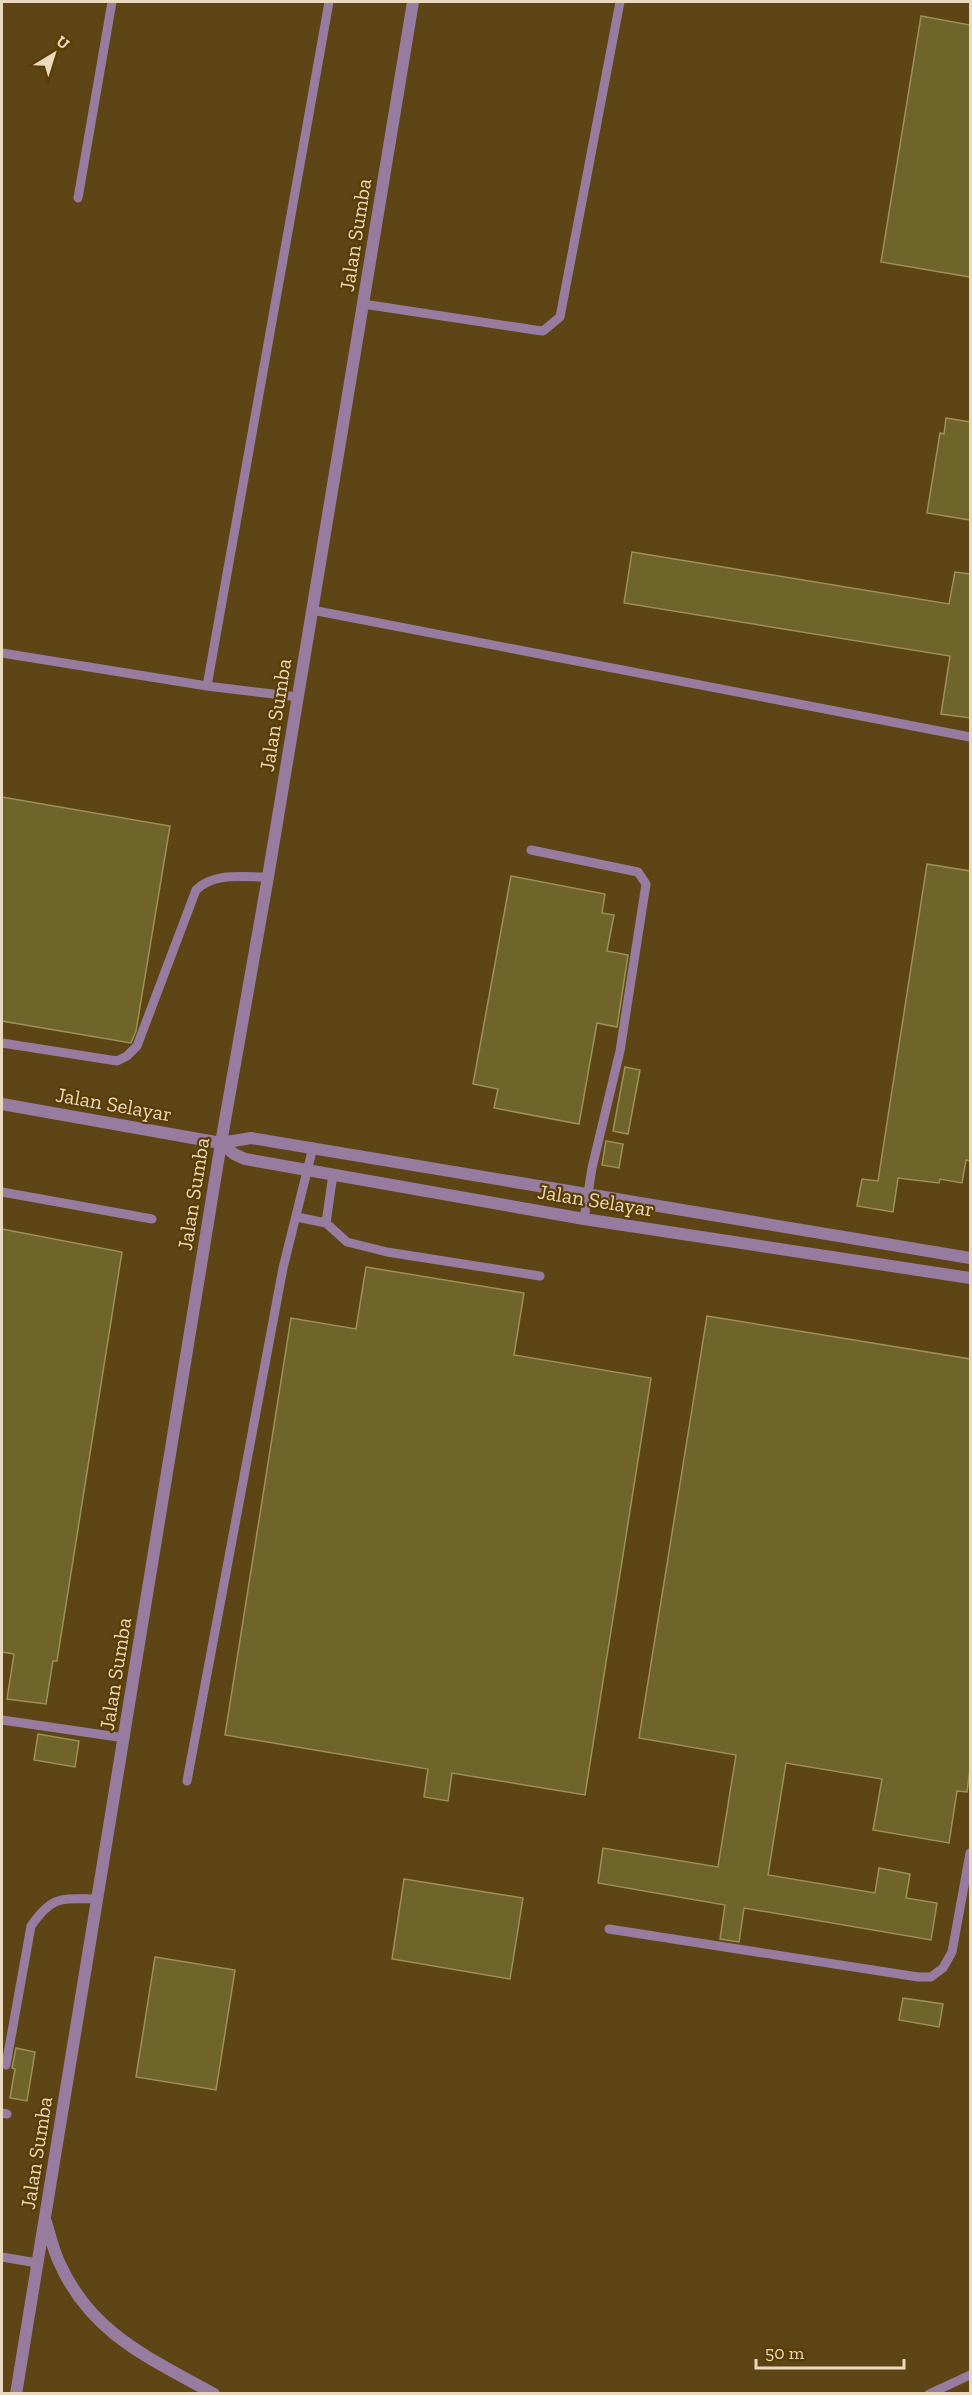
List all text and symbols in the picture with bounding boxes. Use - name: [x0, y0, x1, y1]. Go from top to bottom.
- north arrow: [24, 24, 84, 84]
- text: U: [53, 32, 74, 54]
- street label: Jalan Sumba: [334, 177, 376, 293]
- street label: Jalan Sumba: [254, 657, 296, 773]
- street label: Jalan Selayar: [54, 1081, 174, 1127]
- street label: Jalan Sumba: [172, 1136, 214, 1252]
- street label: Jalan Selayar: [536, 1178, 656, 1222]
- street label: Jalan Sumba: [94, 1616, 136, 1732]
- street label: Jalan Sumba: [15, 2095, 57, 2211]
- scale bar: [756, 2332, 904, 2370]
- text: 50 m: [765, 2342, 805, 2364]

